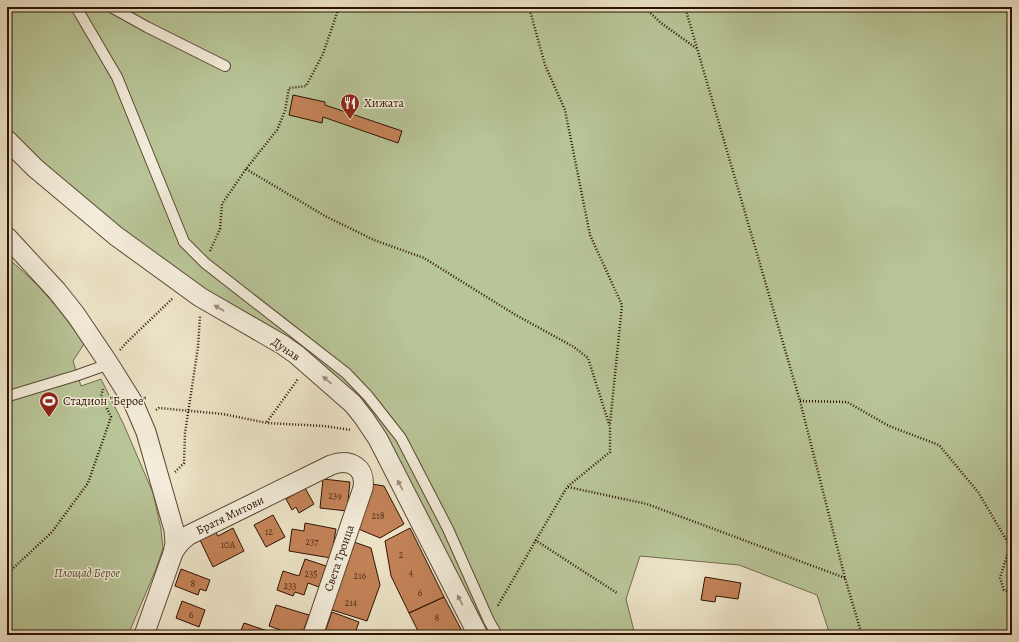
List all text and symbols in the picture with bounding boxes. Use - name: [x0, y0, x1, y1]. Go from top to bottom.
- restaurant icon: Хижата: [339, 92, 361, 120]
- place label: Хижата: [364, 95, 405, 111]
- one-way arrow: [213, 305, 225, 312]
- street label: Дунав: [269, 334, 304, 365]
- one-way arrow: [321, 375, 332, 384]
- sports icon: Стадион "Берое": [38, 390, 60, 418]
- place label: Стадион "Берое": [63, 393, 147, 409]
- one-way arrow: [397, 479, 404, 491]
- house number: 239: [328, 489, 342, 502]
- street label: Братя Митови: [193, 492, 267, 538]
- house number: 218: [371, 509, 385, 522]
- street label: Света Троица: [320, 522, 358, 593]
- house number: 12: [265, 525, 273, 538]
- house number: 237: [305, 535, 319, 548]
- house number: 10A: [221, 538, 235, 551]
- house number: 2: [399, 548, 404, 561]
- park label: Площад Берое: [54, 565, 121, 581]
- house number: 4: [409, 566, 414, 579]
- house number: 235: [304, 567, 318, 580]
- house number: 216: [354, 569, 367, 582]
- house number: 8: [191, 577, 196, 590]
- house number: 233: [283, 579, 297, 592]
- house number: 6: [418, 586, 423, 599]
- one-way arrow: [457, 595, 463, 606]
- house number: 214: [345, 596, 358, 609]
- house number: 6: [189, 608, 194, 621]
- house number: 8: [435, 611, 440, 624]

